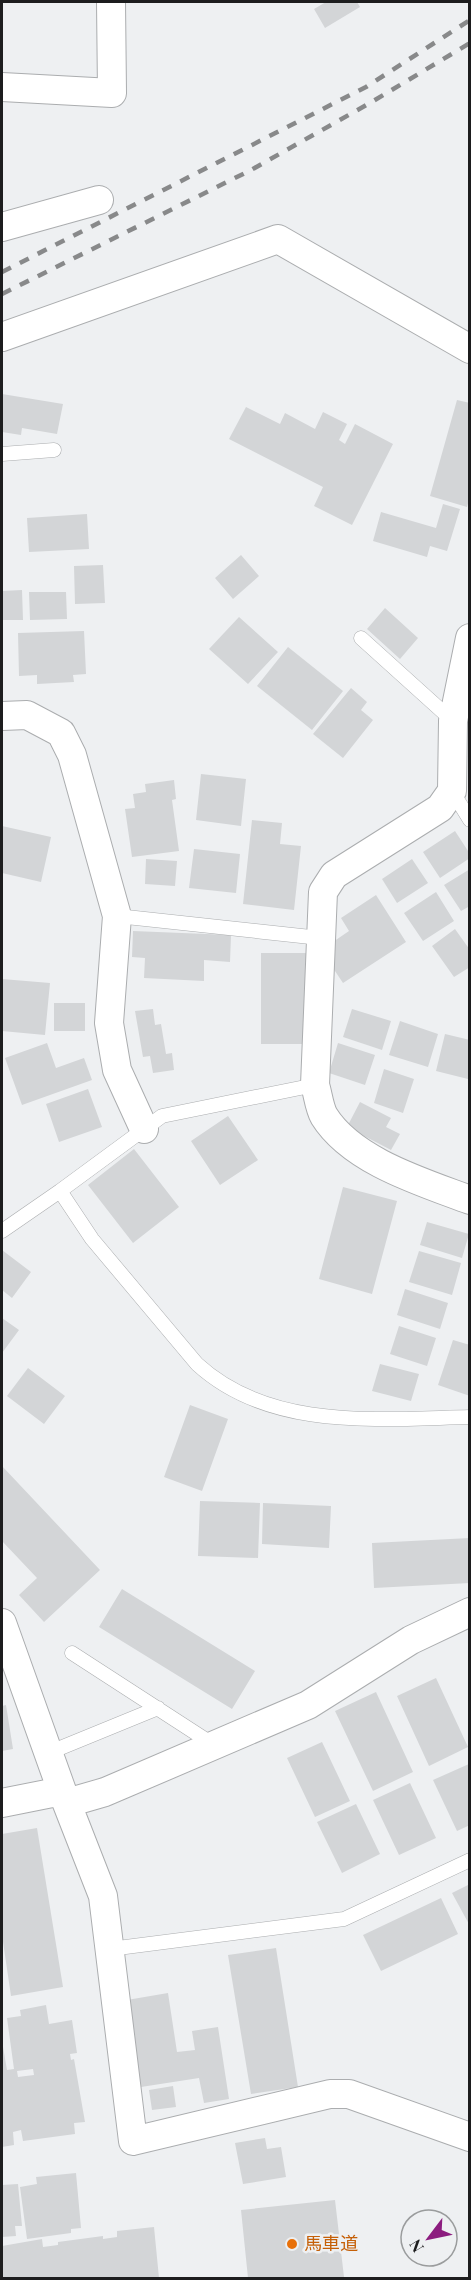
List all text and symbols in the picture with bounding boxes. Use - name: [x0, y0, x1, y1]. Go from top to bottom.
- north arrow: [399, 2208, 459, 2268]
- place label: 馬車道: [304, 2231, 358, 2255]
- text: N: [404, 2235, 428, 2257]
- marker: 馬車道: [285, 2237, 299, 2251]

